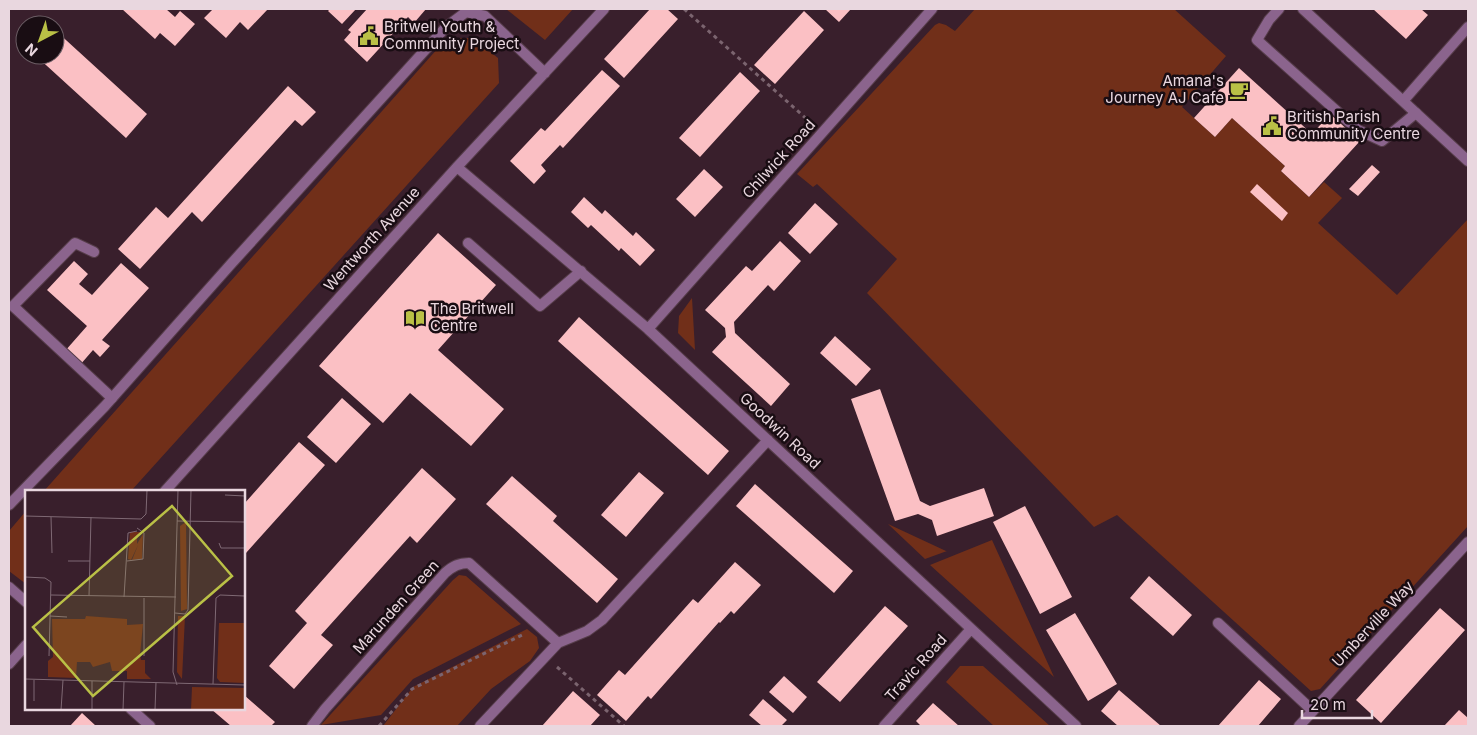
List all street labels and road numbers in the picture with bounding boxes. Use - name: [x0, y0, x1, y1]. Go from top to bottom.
- street label: Chilwick Road: [738, 115, 819, 202]
- street label: Wentworth Avenue: [320, 182, 424, 295]
- street label: Goodwin Road: [736, 388, 825, 473]
- street label: Marunden Green: [349, 556, 443, 657]
- street label: Umberville Way: [1328, 576, 1418, 671]
- street label: Travic Road: [881, 630, 951, 705]

